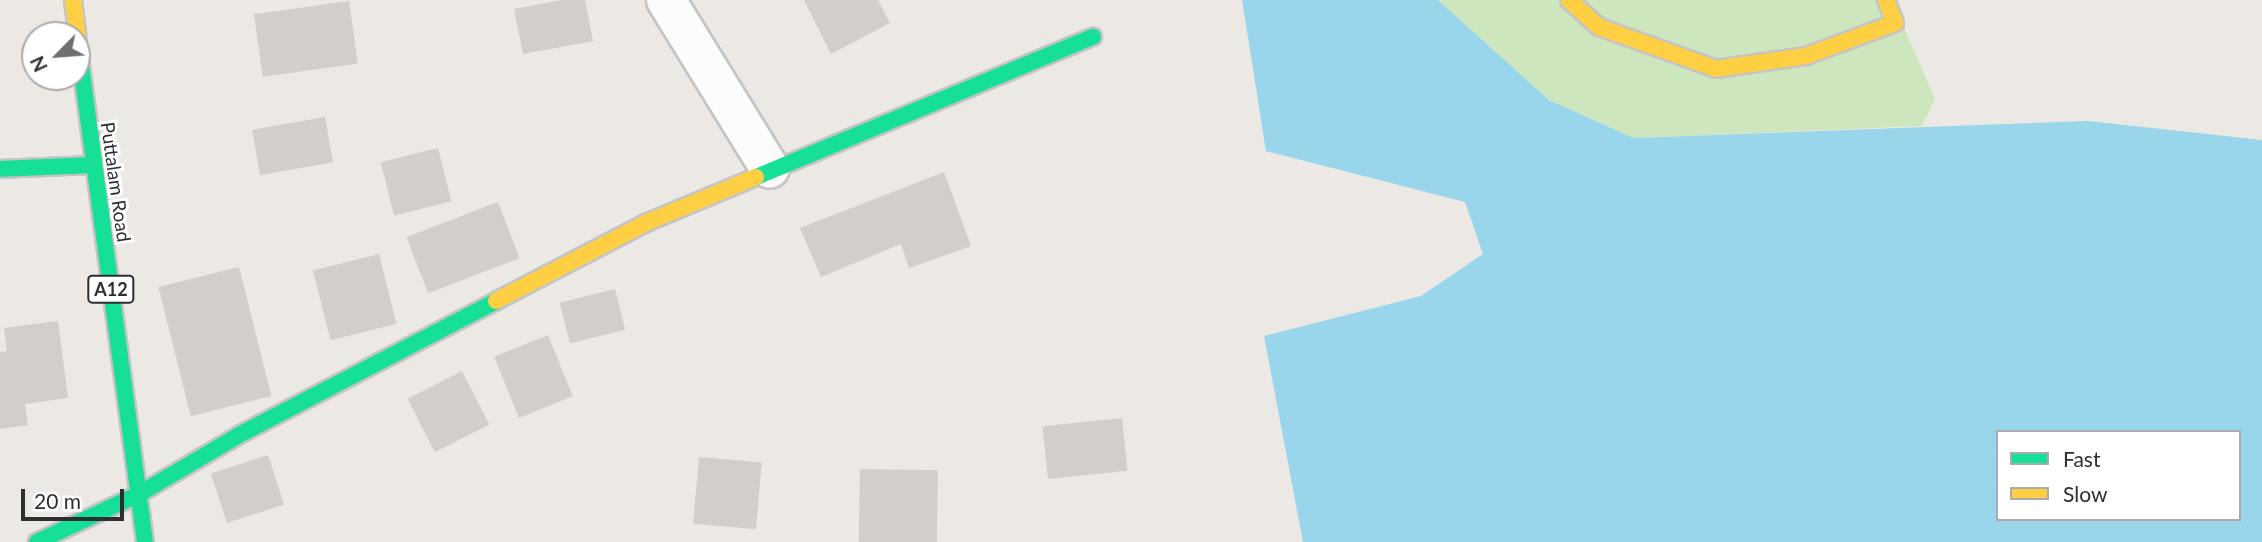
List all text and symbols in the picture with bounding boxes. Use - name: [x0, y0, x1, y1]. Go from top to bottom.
- north arrow: [21, 21, 91, 91]
- text: N: [25, 53, 52, 76]
- street label: Puttalam Road: [96, 121, 136, 243]
- road number: A12: [86, 274, 136, 304]
- legend: [1996, 430, 2241, 521]
- text: Fast: [2063, 446, 2100, 471]
- scale bar: [24, 476, 128, 520]
- text: Slow: [2063, 481, 2107, 506]
- text: 20 m: [34, 488, 81, 513]

